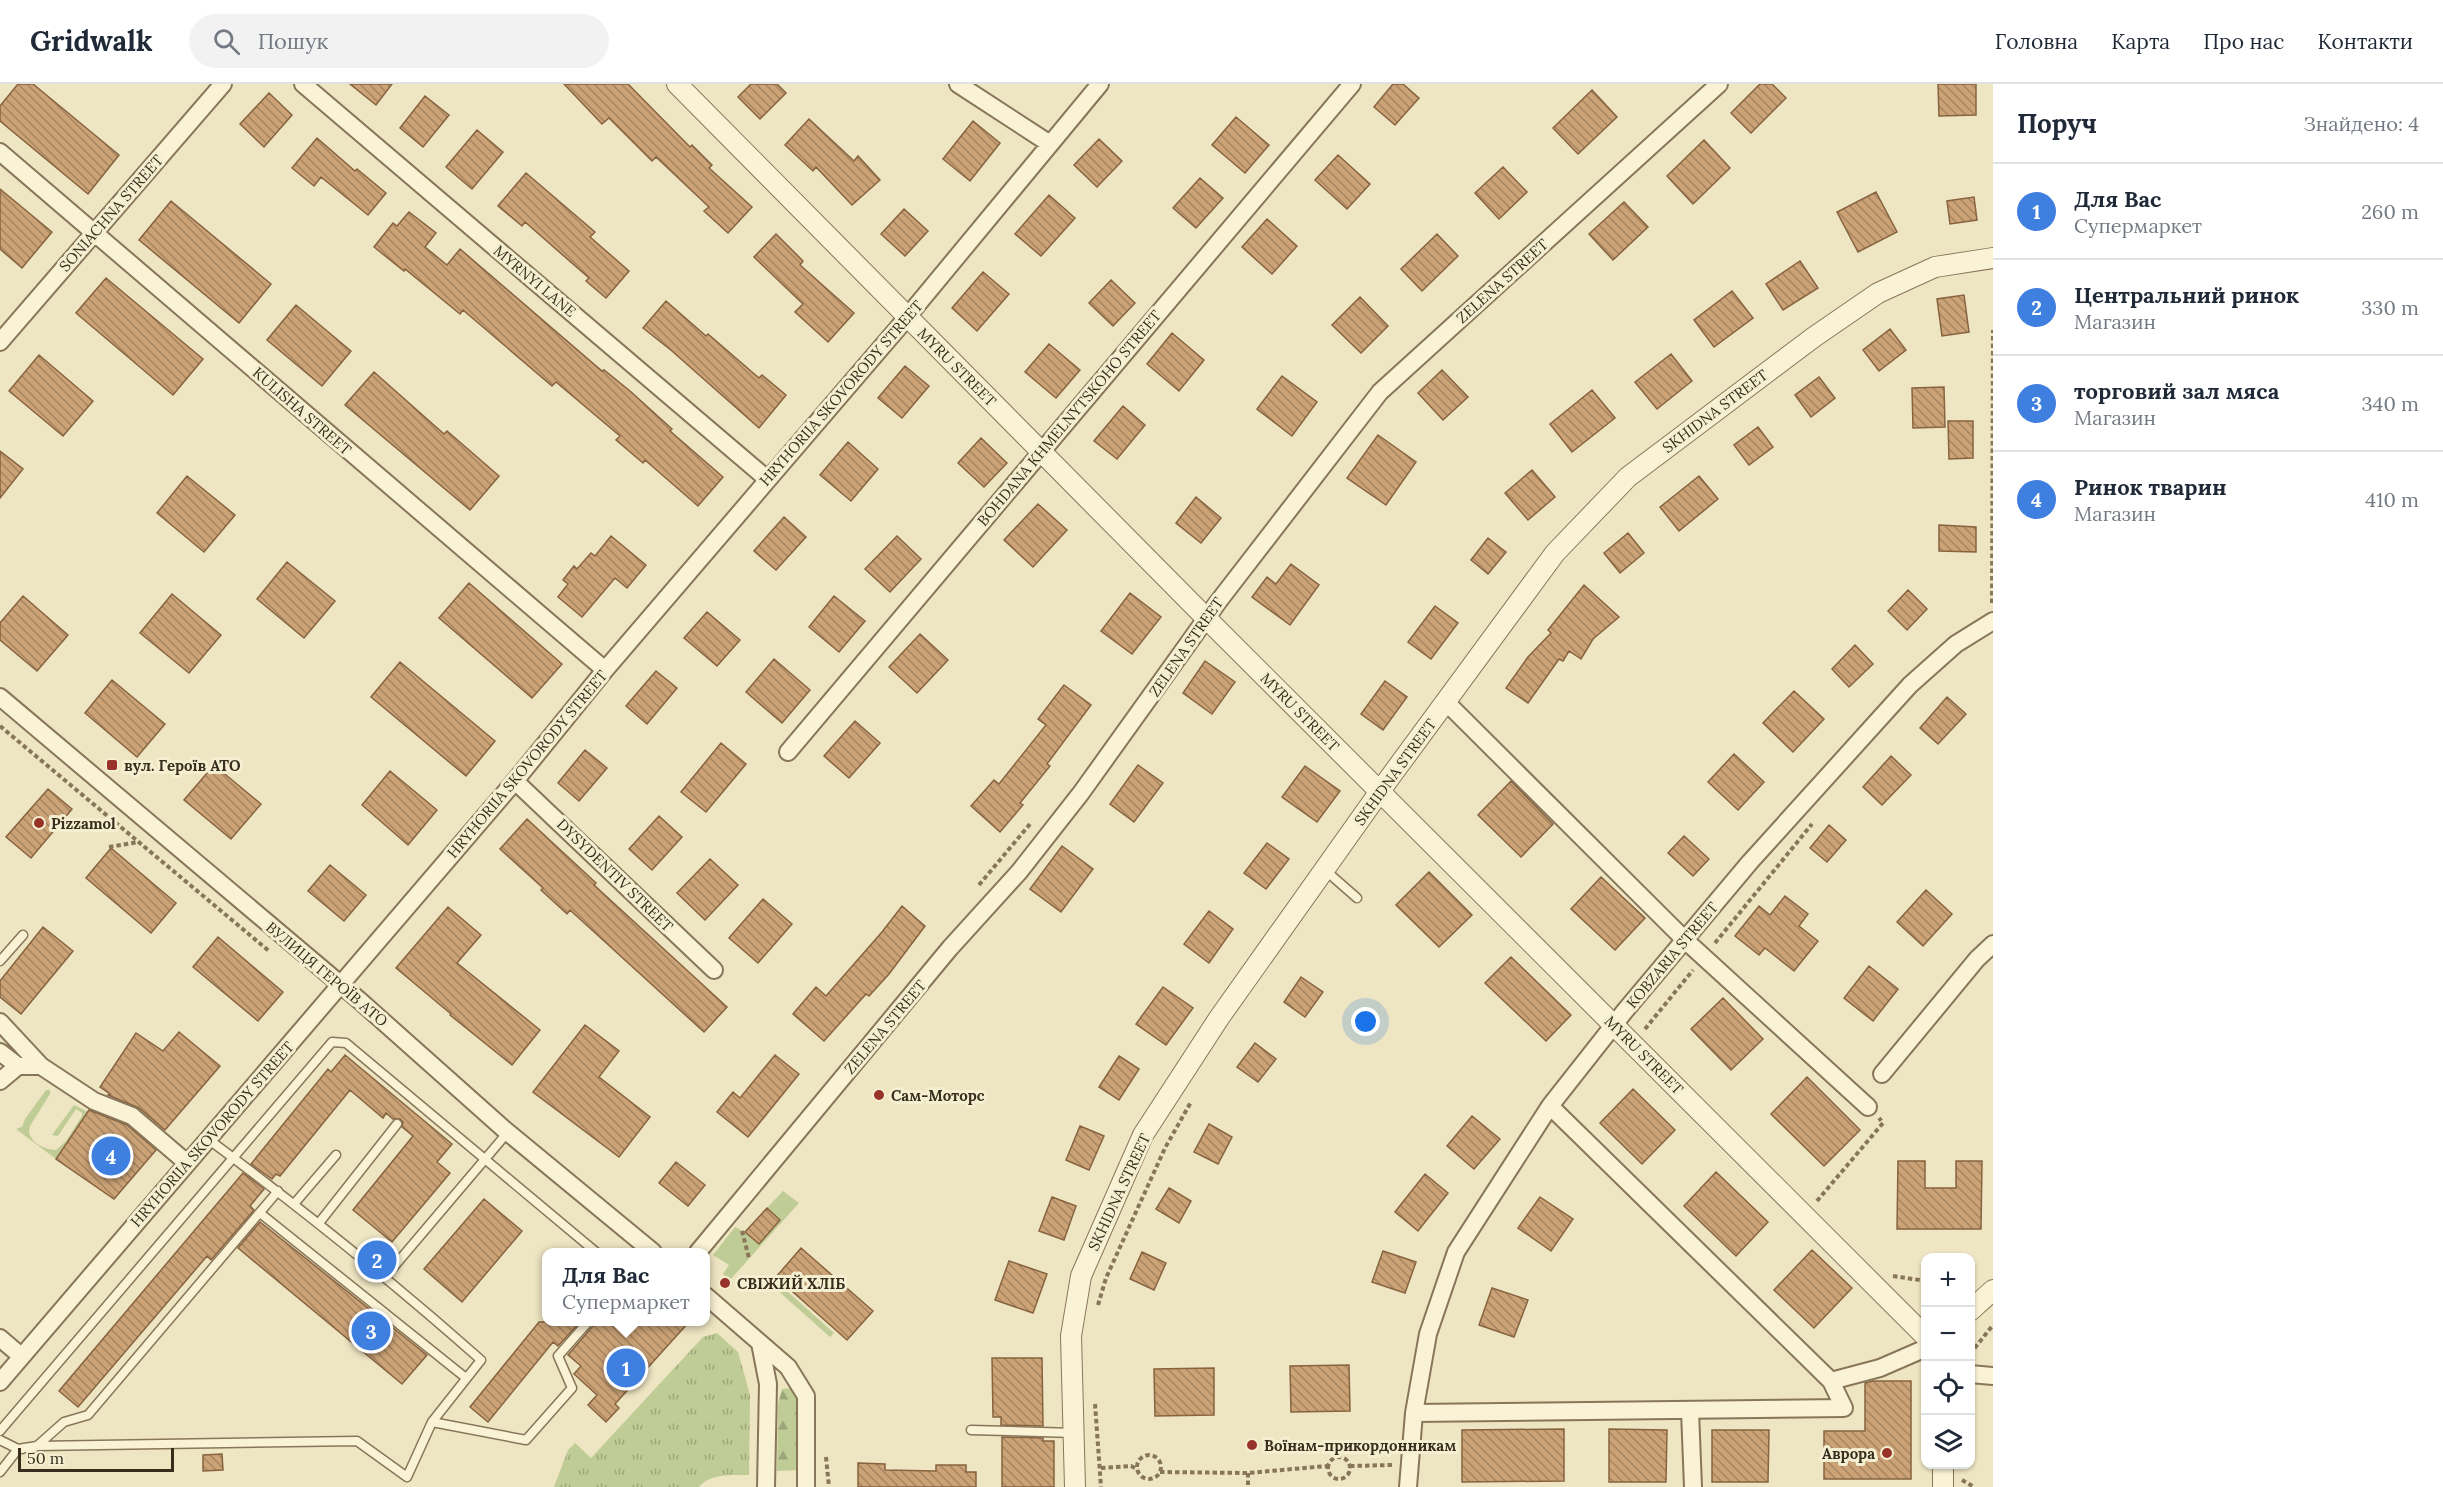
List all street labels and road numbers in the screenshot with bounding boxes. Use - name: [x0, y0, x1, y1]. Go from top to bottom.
- street label: SONIACHNA STREET: [55, 150, 167, 275]
- street label: ZELENA STREET: [1452, 235, 1552, 327]
- street label: MYRNYI LANE: [490, 241, 580, 321]
- street label: HRYHORIIA SKOVORODY STREET: [755, 296, 927, 490]
- street label: BOHDANA KHMELNYTSKOHO STREET: [973, 306, 1165, 530]
- street label: MYRU STREET: [914, 324, 1001, 411]
- street label: KULISHA STREET: [249, 363, 356, 459]
- street label: SKHIDNA STREET: [1659, 365, 1772, 457]
- street label: ZELENA STREET: [1145, 593, 1228, 700]
- street label: HRYHORIIA SKOVORODY STREET: [443, 666, 611, 862]
- street label: MYRU STREET: [1257, 669, 1344, 756]
- street label: SKHIDNA STREET: [1350, 715, 1440, 829]
- street label: DYSYDENTIV STREET: [553, 815, 677, 936]
- street label: KOBZARIA STREET: [1622, 898, 1722, 1012]
- street label: ВУЛИЦЯ ГЕРОЇВ АТО: [262, 917, 392, 1031]
- street label: ZELENA STREET: [840, 976, 930, 1078]
- street label: MYRU STREET: [1601, 1012, 1688, 1099]
- street label: HRYHORIIA SKOVORODY STREET: [126, 1037, 298, 1231]
- street label: SKHIDNA STREET: [1084, 1130, 1155, 1254]

